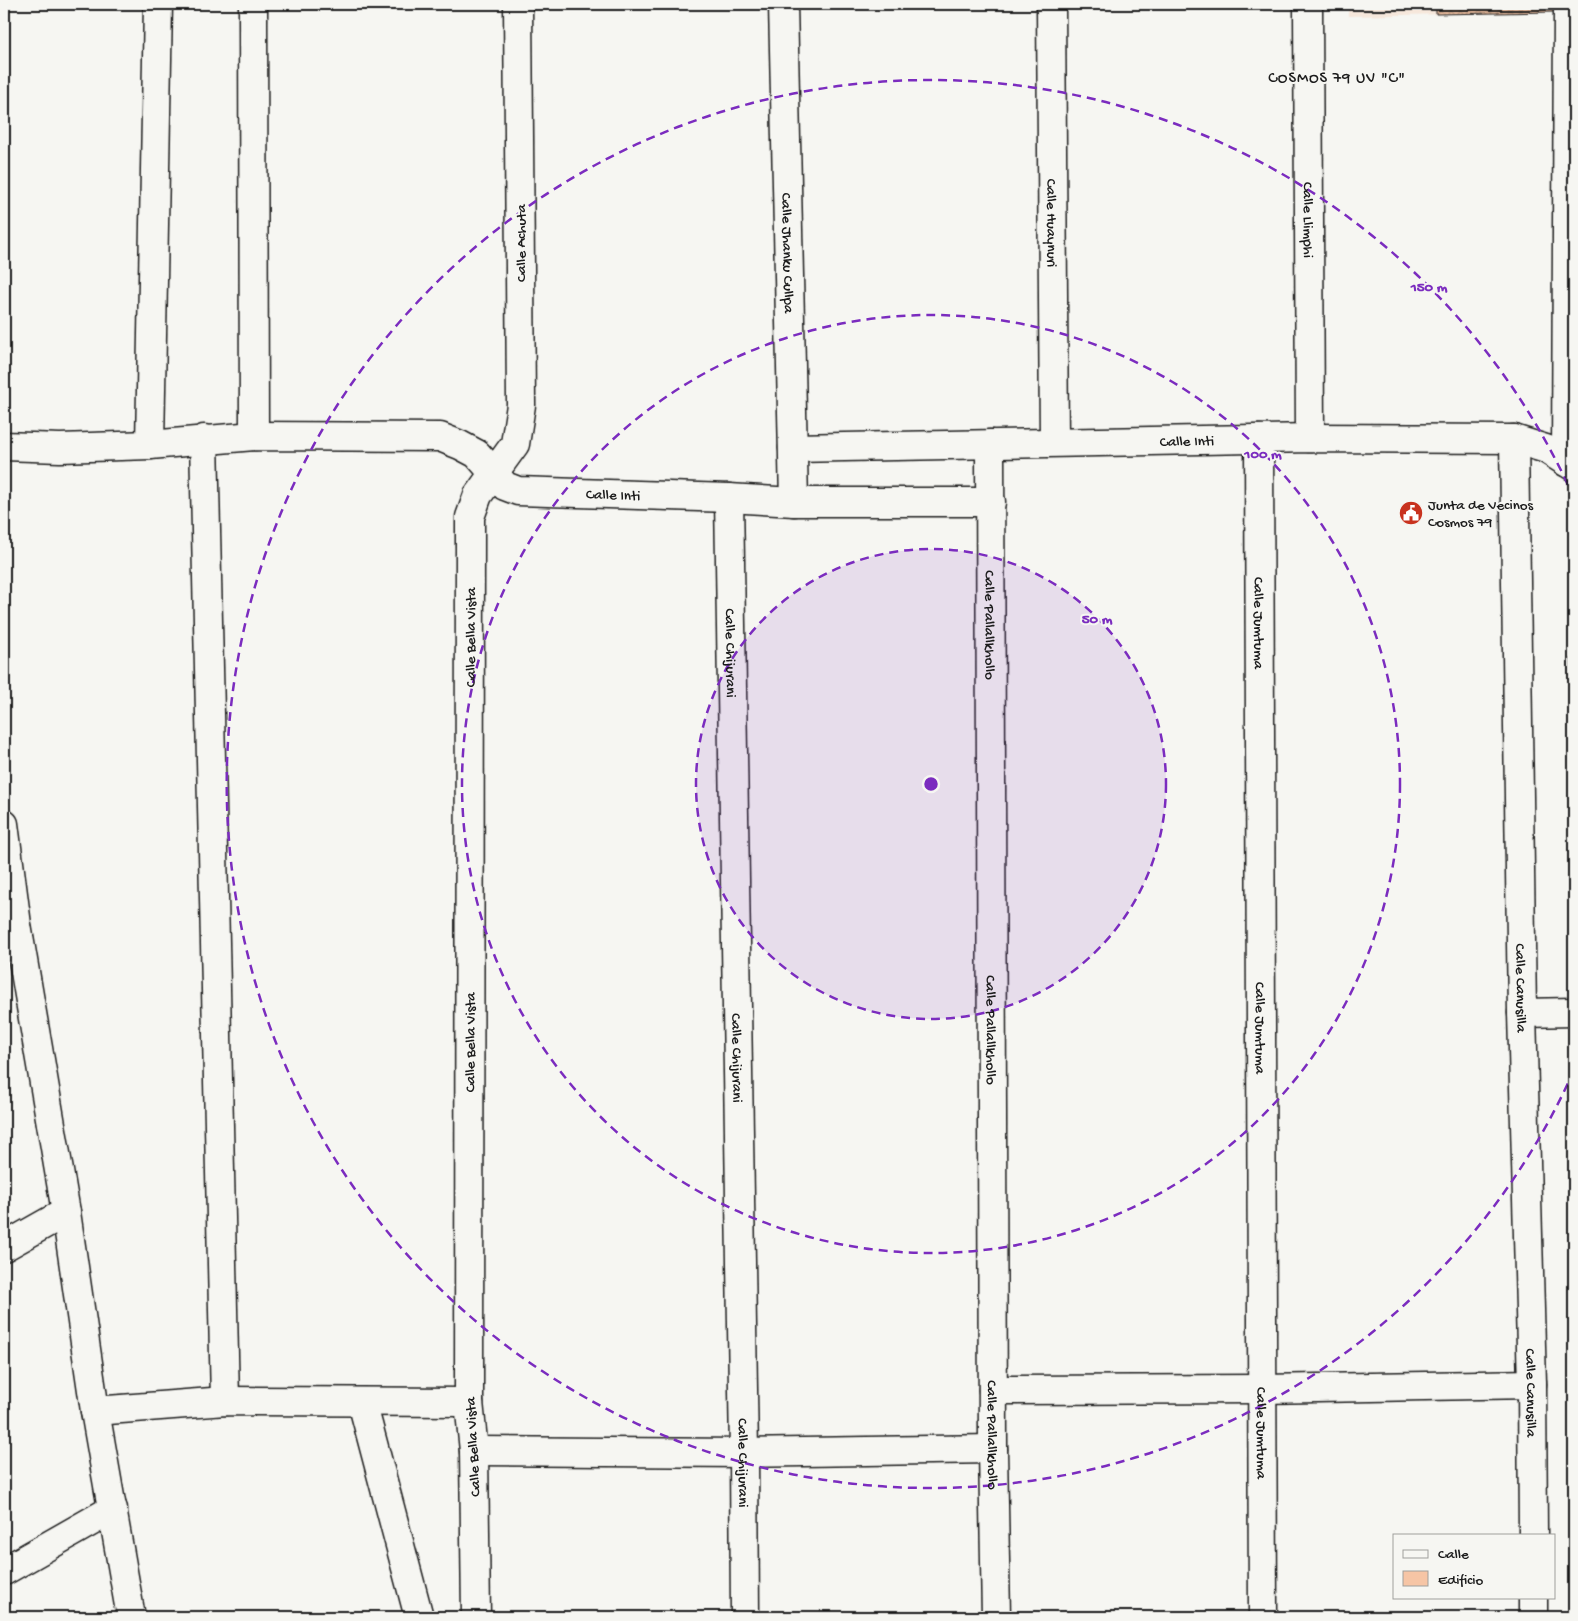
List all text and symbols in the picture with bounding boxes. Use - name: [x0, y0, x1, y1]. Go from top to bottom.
- district label: COSMOS 79 UV "C": [1268, 70, 1406, 89]
- street label: Calle Huaynuri: [1041, 179, 1060, 267]
- street label: Calle Llimphi: [1298, 182, 1316, 258]
- street label: Calle Jhanku Cullpa: [776, 192, 797, 314]
- street label: Calle Achuta: [513, 203, 531, 282]
- text: 150 m: [1410, 279, 1448, 297]
- street label: Calle Inti: [1160, 433, 1214, 452]
- text: 100 m: [1243, 446, 1282, 464]
- street label: Calle Inti: [586, 486, 641, 506]
- place label: Junta de Vecinos Cosmos 79: [1428, 497, 1534, 532]
- public building icon: Junta de Vecinos Cosmos 79: [1398, 500, 1424, 526]
- street label: Calle Pallallkhollo: [979, 570, 998, 680]
- street label: Calle Jumtuma: [1248, 577, 1267, 670]
- street label: Calle Bella Vista: [463, 587, 481, 687]
- street label: Calle Chijurani: [720, 608, 739, 698]
- text: 50 m: [1082, 611, 1113, 629]
- centre of rings: [922, 775, 940, 793]
- street label: Calle Canusilla: [1510, 943, 1530, 1033]
- street label: Calle Pallallkhollo: [981, 975, 999, 1085]
- street label: Calle Jumtuma: [1250, 982, 1268, 1075]
- street label: Calle Bella Vista: [462, 992, 480, 1092]
- street label: Calle Chijurani: [726, 1013, 745, 1103]
- street label: Calle Canusilla: [1520, 1348, 1539, 1438]
- street label: Calle Pallallkhollo: [982, 1380, 1001, 1490]
- street label: Calle Jumtuma: [1251, 1387, 1270, 1480]
- street label: Calle Bella Vista: [462, 1396, 486, 1497]
- street label: Calle Chijurani: [732, 1418, 751, 1508]
- legend: [1393, 1534, 1556, 1598]
- text: Calle: [1438, 1546, 1469, 1564]
- text: Edificio: [1438, 1572, 1484, 1590]

